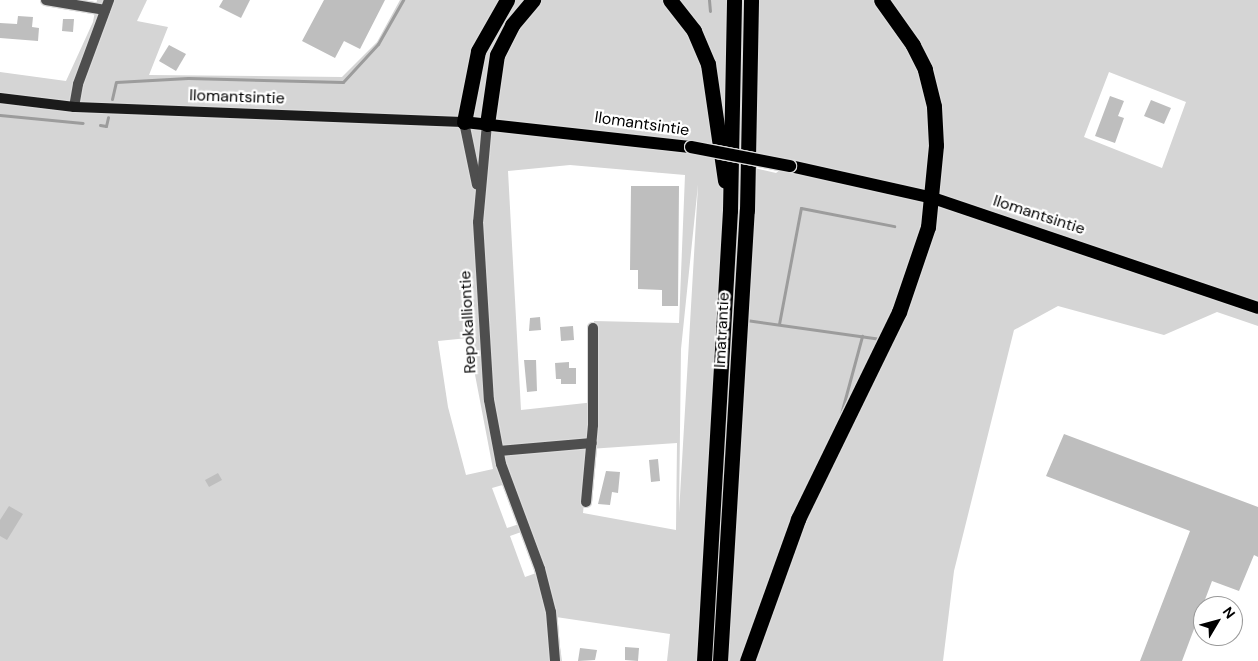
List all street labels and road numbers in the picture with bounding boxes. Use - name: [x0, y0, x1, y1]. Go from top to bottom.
- street label: Ilomantsintie: [189, 86, 285, 108]
- street label: Ilomantsintie: [593, 108, 691, 140]
- street label: Ilomantsintie: [991, 191, 1087, 239]
- street label: Repokalliontie: [456, 270, 480, 374]
- street label: Imatrantie: [710, 292, 734, 368]

